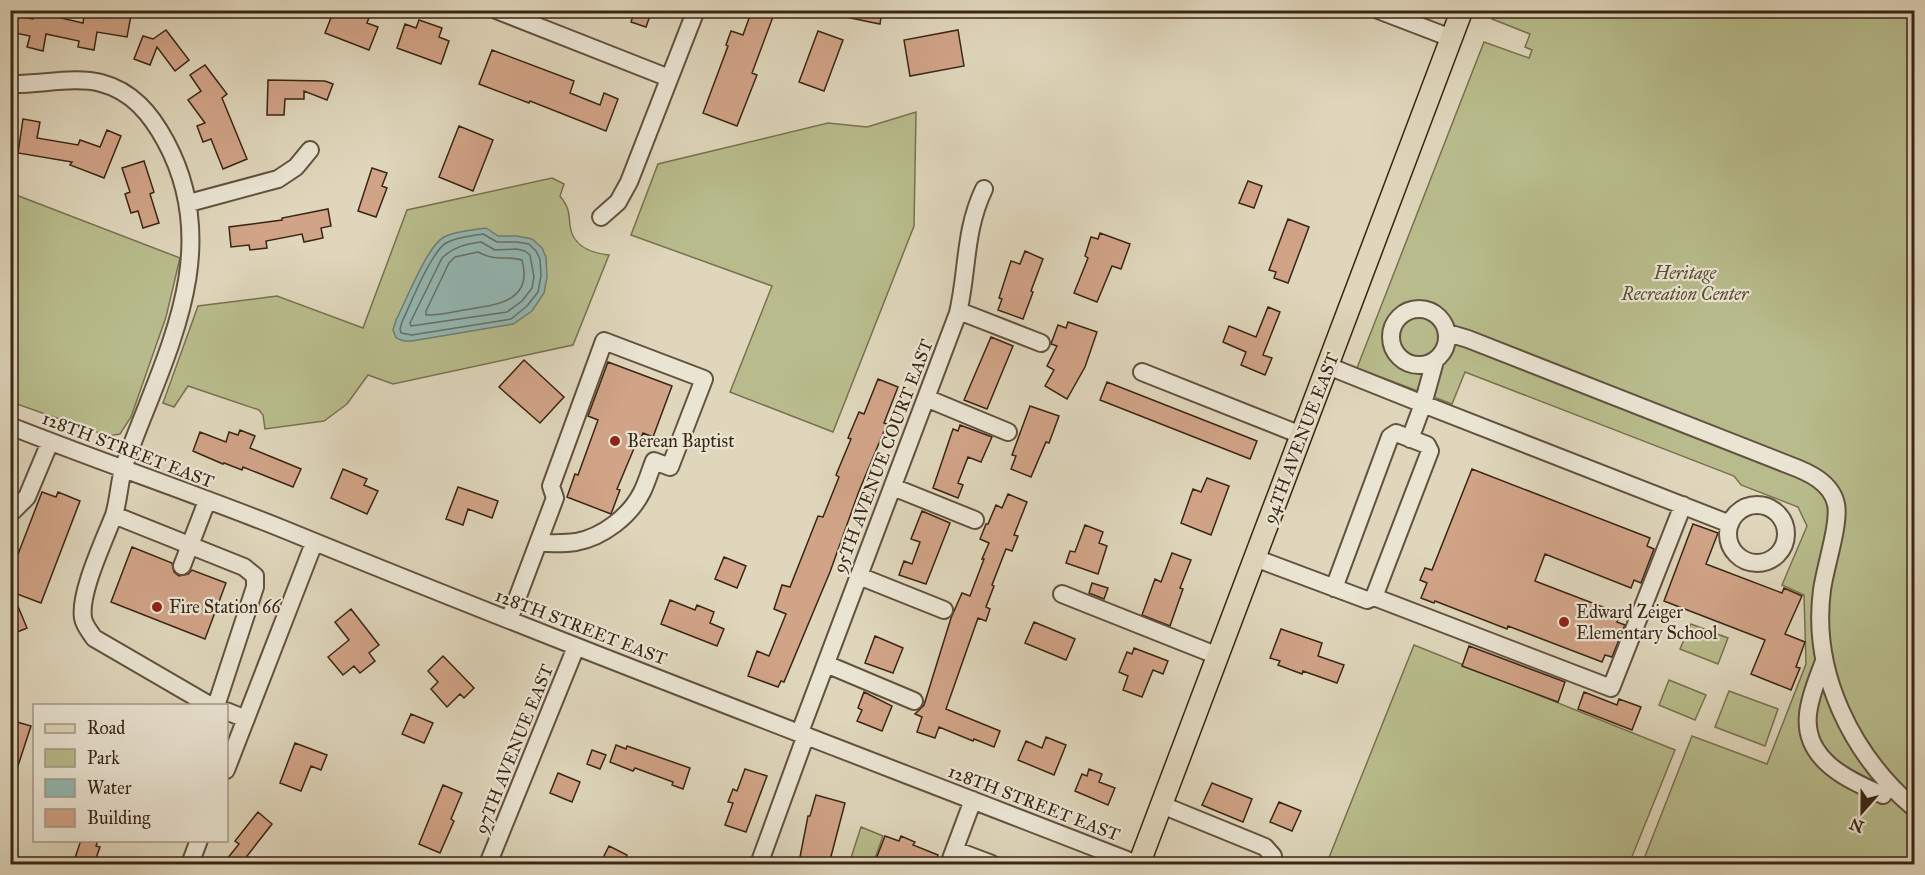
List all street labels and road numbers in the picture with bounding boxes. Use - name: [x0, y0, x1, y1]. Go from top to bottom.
- street label: 95TH AVENUE COURT EAST: [828, 336, 938, 576]
- street label: 94TH AVENUE EAST: [1258, 349, 1344, 527]
- street label: 128TH STREET EAST: [39, 407, 217, 493]
- street label: 128TH STREET EAST: [492, 584, 670, 670]
- street label: 97TH AVENUE EAST: [470, 661, 558, 837]
- street label: 128TH STREET EAST: [945, 760, 1123, 846]

